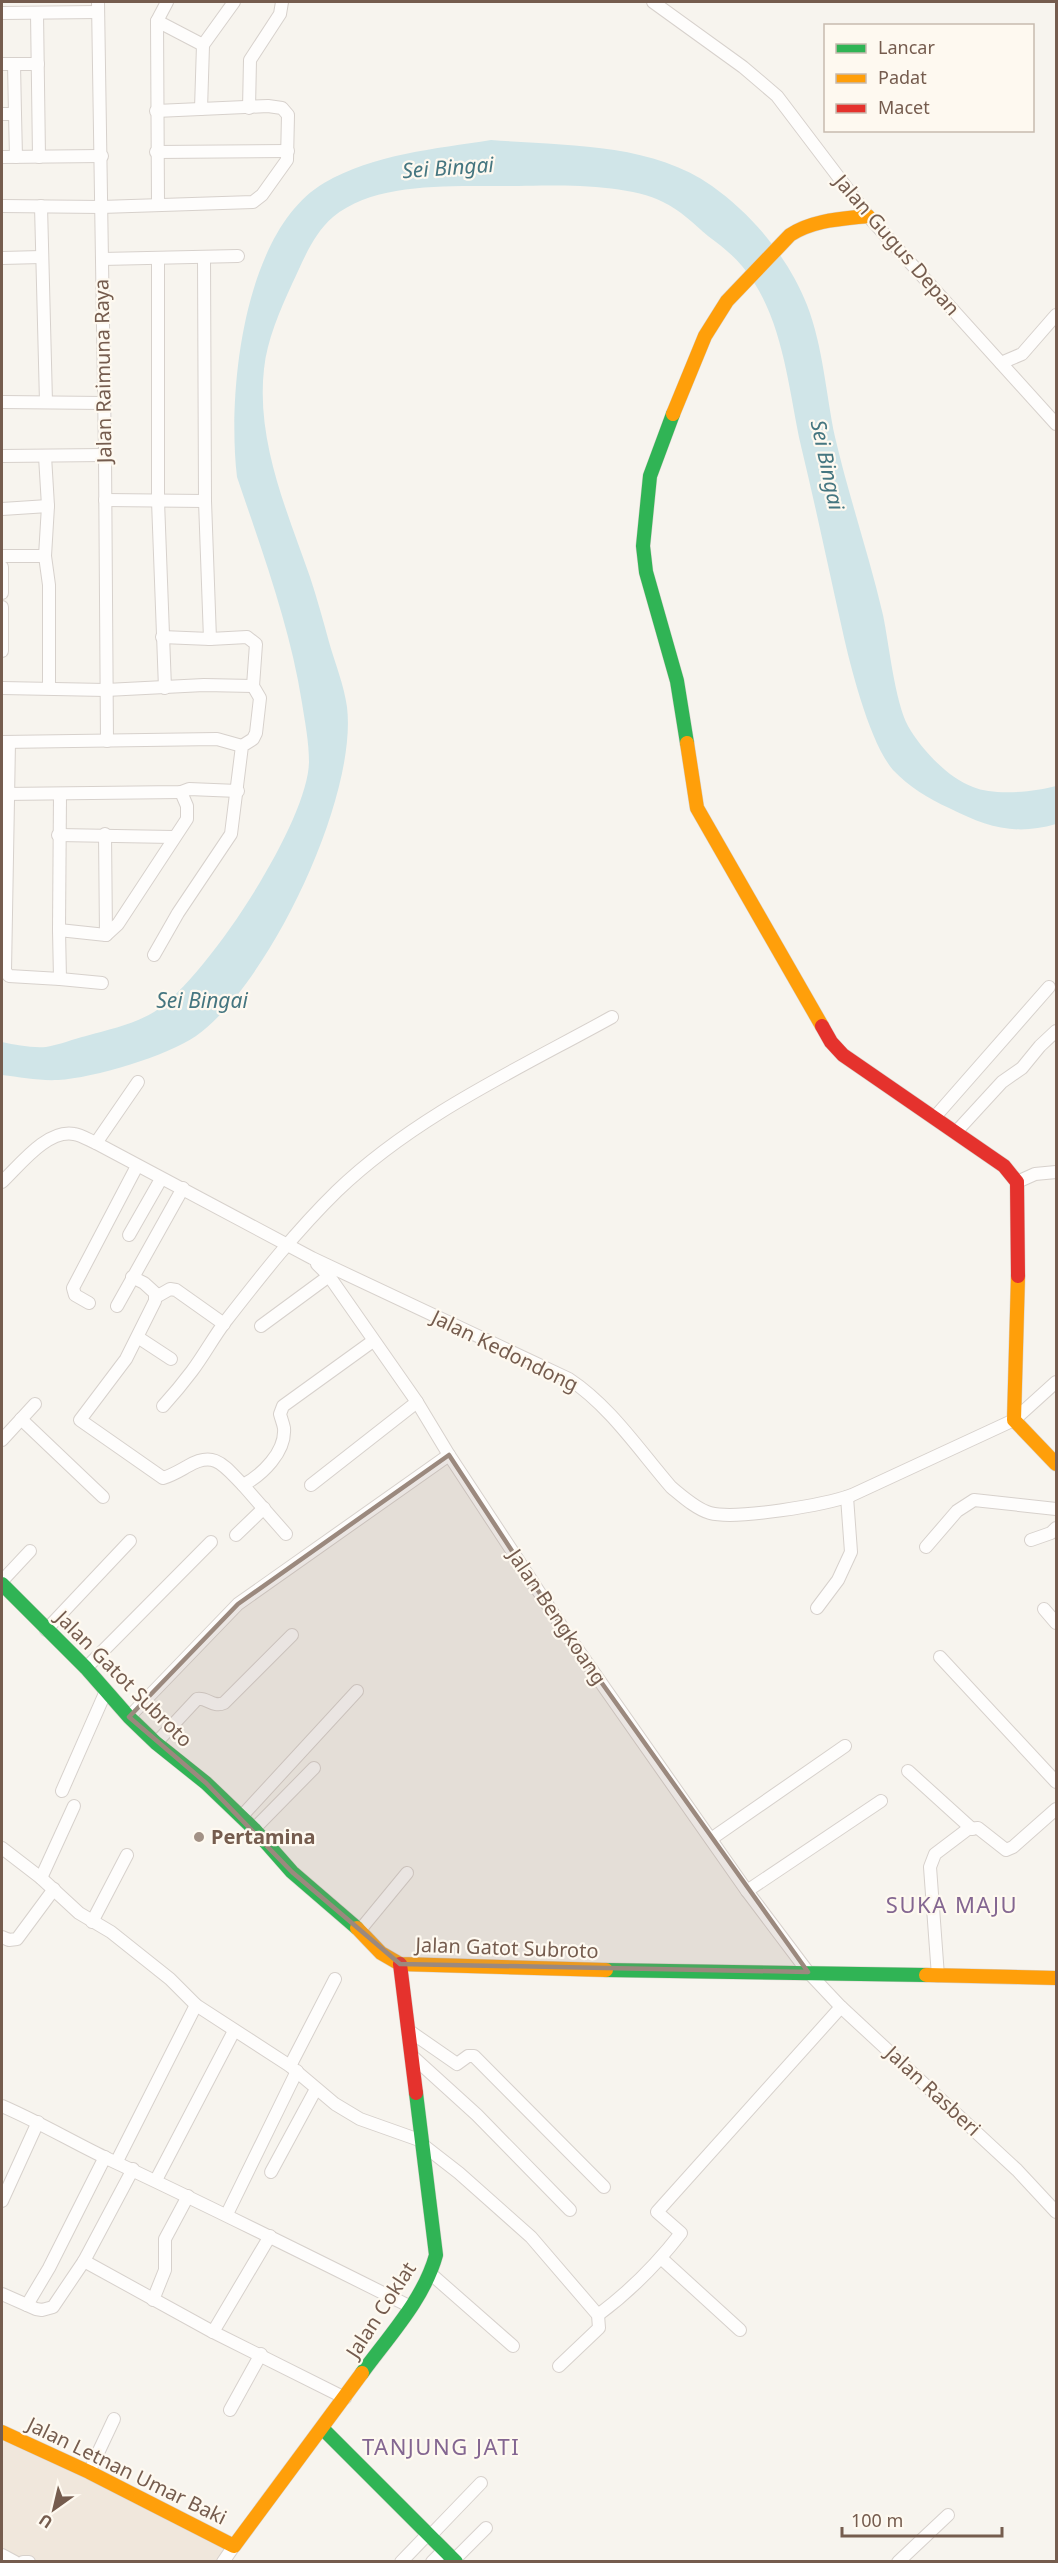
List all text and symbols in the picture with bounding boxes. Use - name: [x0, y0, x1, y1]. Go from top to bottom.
- legend: [824, 24, 1034, 132]
- text: Lancar: [878, 35, 935, 59]
- text: Padat: [878, 65, 927, 89]
- text: Macet: [878, 95, 930, 119]
- water label: Sei Bingai: [401, 150, 495, 184]
- street label: Jalan Gugus Depan: [827, 167, 966, 321]
- street label: Jalan Raimuna Raya: [87, 279, 118, 465]
- water label: Sei Bingai: [805, 417, 851, 513]
- water label: Sei Bingai: [156, 986, 248, 1014]
- street label: Jalan Kedondong: [426, 1302, 583, 1398]
- street label: Jalan Bengkoang: [501, 1542, 613, 1690]
- street label: Jalan Gatot Subroto: [49, 1603, 199, 1753]
- place label: Pertamina: [211, 1823, 315, 1850]
- marker: Pertamina: [192, 1830, 206, 1844]
- district label: SUKA MAJU: [886, 1889, 1018, 1919]
- street label: Jalan Gatot Subroto: [413, 1931, 599, 1964]
- street label: Jalan Rasberi: [878, 2038, 987, 2142]
- street label: Jalan Coklat: [338, 2256, 422, 2365]
- street label: Jalan Letnan Umar Baki: [23, 2412, 231, 2530]
- district label: TANJUNG JATI: [362, 2431, 520, 2461]
- north arrow: [24, 2479, 84, 2539]
- scale bar: [842, 2500, 1002, 2538]
- text: 100 m: [851, 2508, 903, 2532]

